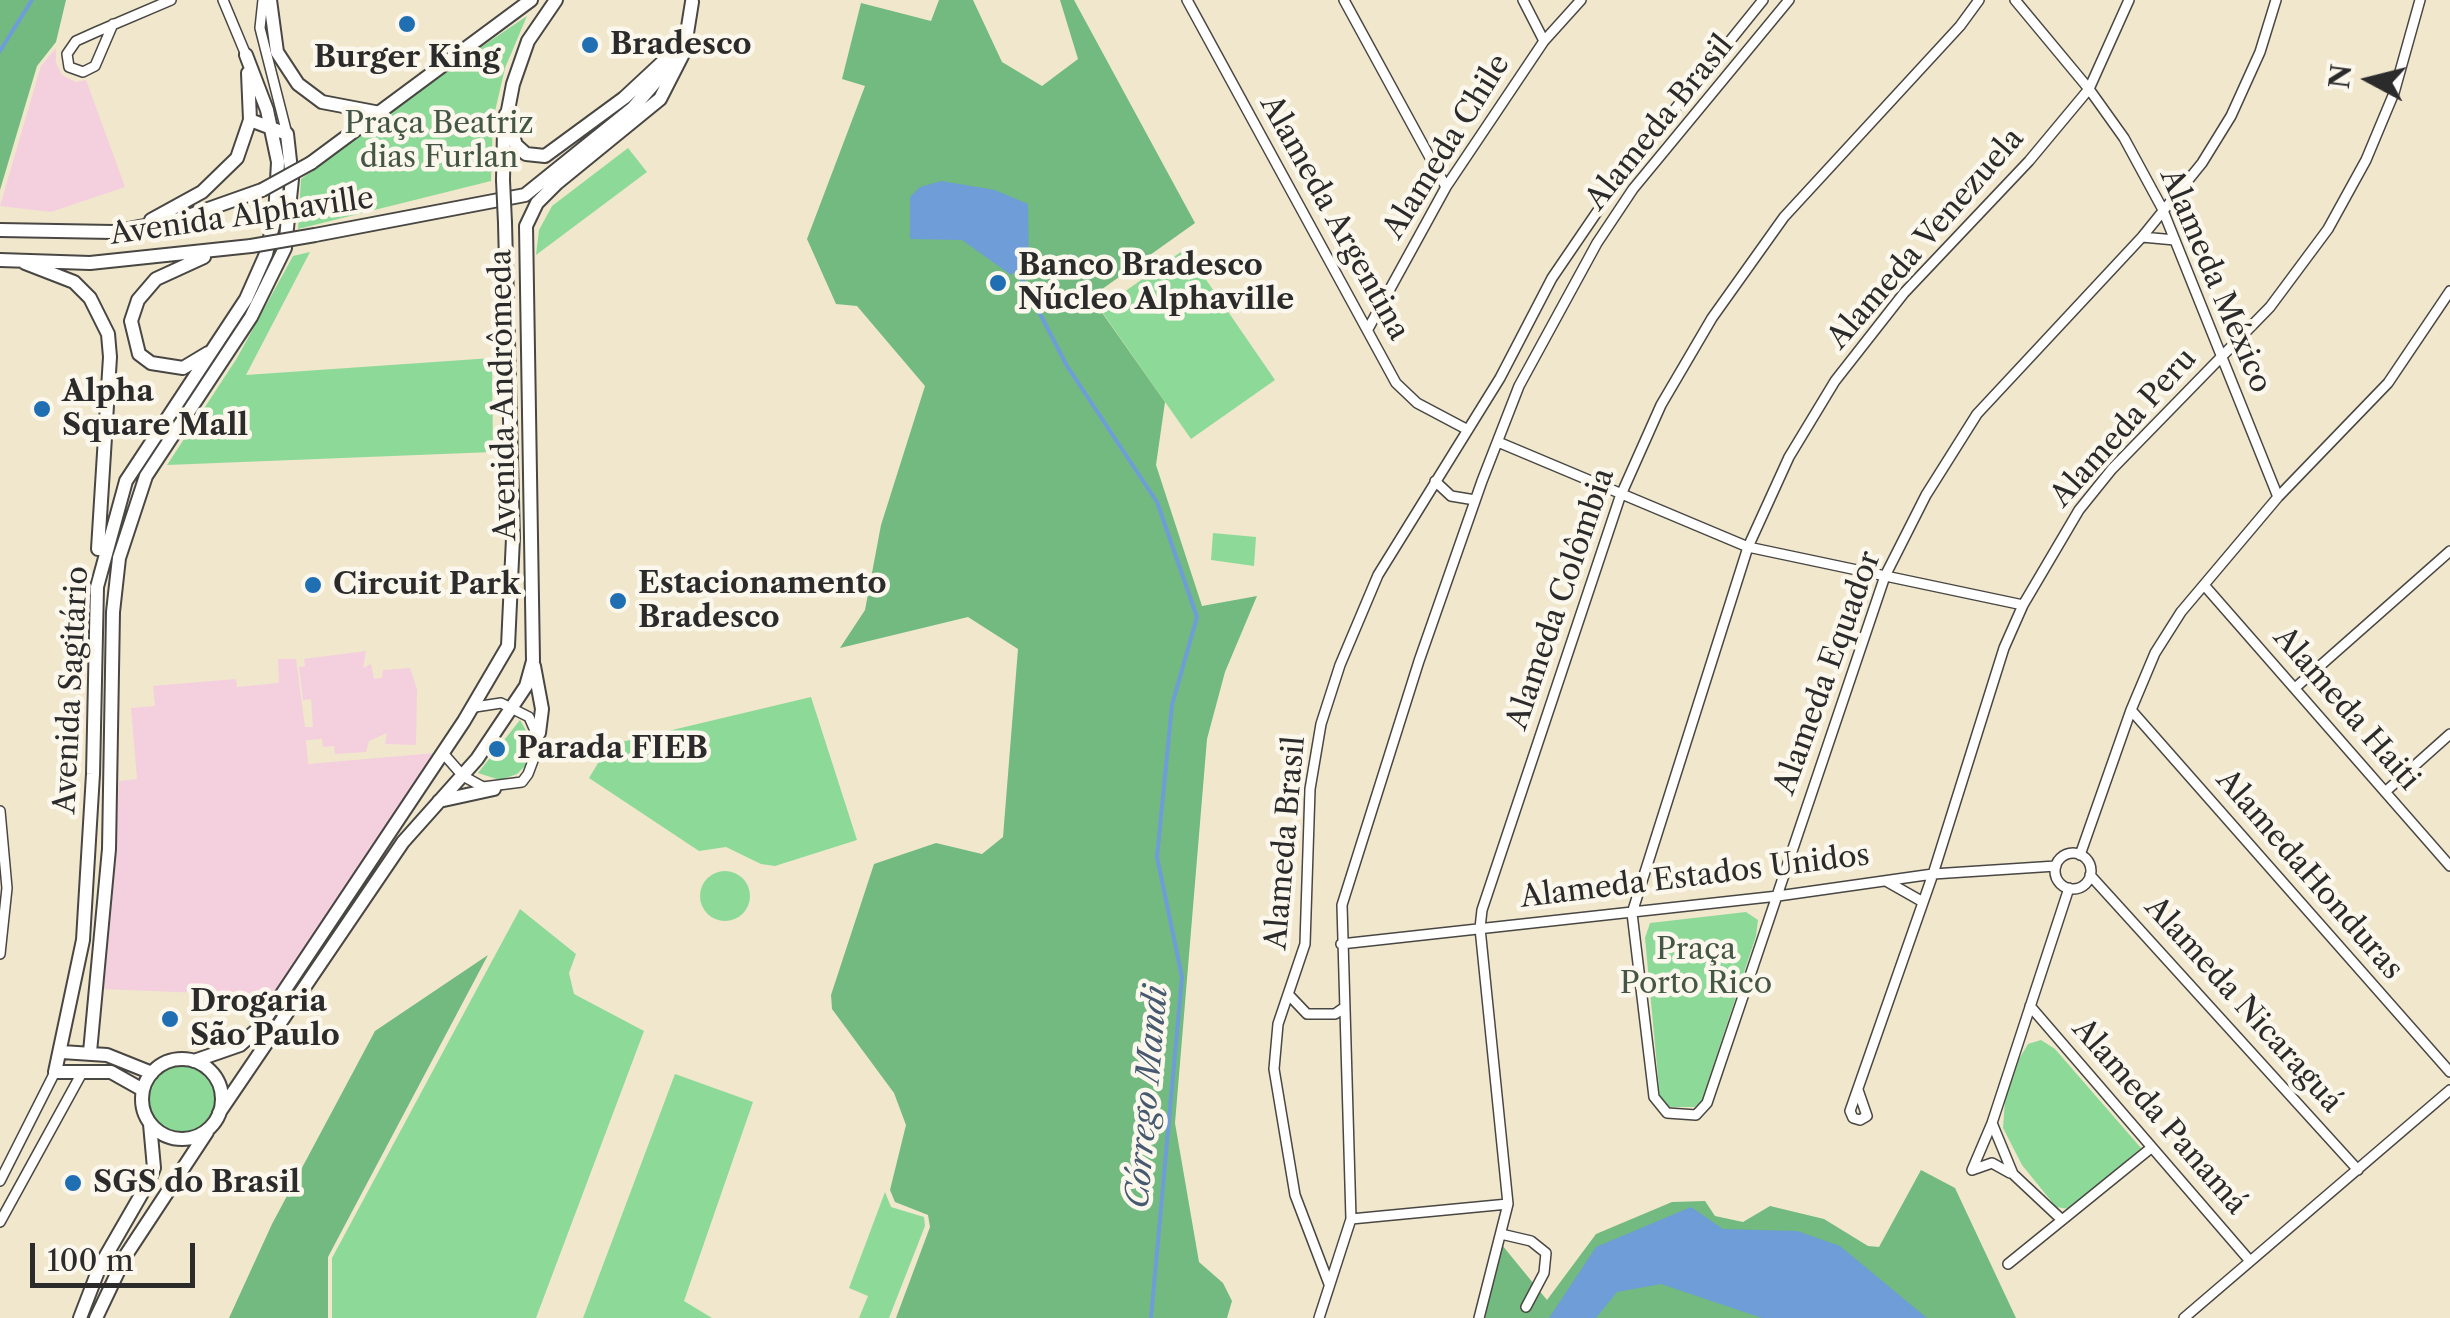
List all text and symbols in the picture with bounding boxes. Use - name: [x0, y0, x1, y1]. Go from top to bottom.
- marker: Burger King: [396, 13, 418, 35]
- place label: Bradesco: [610, 27, 752, 63]
- street label: Alameda Brasil: [1579, 28, 1741, 218]
- north arrow: [2320, 30, 2420, 130]
- marker: Bradesco: [579, 34, 601, 56]
- place label: Burger King: [314, 40, 500, 76]
- street label: Alameda Chile: [1376, 48, 1518, 246]
- text: N: [2322, 62, 2359, 90]
- street label: Alameda Argentina: [1252, 89, 1416, 347]
- park label: Praça Beatriz dias Furlan: [344, 106, 534, 176]
- street label: Alameda Venezuela: [1820, 121, 2032, 357]
- street label: Alameda México: [2152, 164, 2278, 398]
- street label: Avenida Alphaville: [108, 181, 376, 253]
- place label: Banco Bradesco Núcleo Alphaville: [1018, 248, 1294, 318]
- street label: Avenida Andrômeda: [483, 249, 525, 541]
- marker: Banco Bradesco Núcleo Alphaville: [987, 272, 1009, 294]
- street label: Alameda Peru: [2043, 341, 2205, 515]
- place label: Alpha Square Mall: [62, 374, 248, 444]
- marker: Alpha Square Mall: [31, 398, 53, 420]
- street label: Alameda Colômbia: [1499, 464, 1623, 734]
- street label: Alameda Equador: [1767, 546, 1889, 800]
- street label: Avenida Sagitário: [48, 565, 96, 815]
- place label: Estacionamento Bradesco: [638, 566, 887, 636]
- place label: Circuit Park: [333, 567, 521, 603]
- marker: Circuit Park: [302, 574, 324, 596]
- marker: Estacionamento Bradesco: [607, 590, 629, 612]
- street label: Alameda Haiti: [2266, 620, 2426, 798]
- place label: Parada FIEB: [517, 731, 708, 767]
- street label: Alameda Brasil: [1259, 735, 1313, 951]
- marker: Parada FIEB: [486, 738, 508, 760]
- street label: AlamedaHonduras: [2208, 763, 2410, 987]
- street label: Alameda Estados Unidos: [1518, 838, 1872, 916]
- street label: Alameda Nicaraguá: [2137, 890, 2349, 1120]
- park label: Praça Porto Rico: [1620, 932, 1772, 1002]
- place label: Drogaria São Paulo: [190, 984, 340, 1054]
- water label: Córrego Mandi: [1119, 984, 1177, 1210]
- marker: Drogaria São Paulo: [159, 1008, 181, 1030]
- street label: Alameda Panamá: [2064, 1012, 2254, 1222]
- place label: SGS do Brasil: [93, 1165, 300, 1201]
- marker: SGS do Brasil: [62, 1172, 84, 1194]
- scale bar: [35, 1223, 200, 1285]
- text: 100 m: [47, 1242, 134, 1279]

